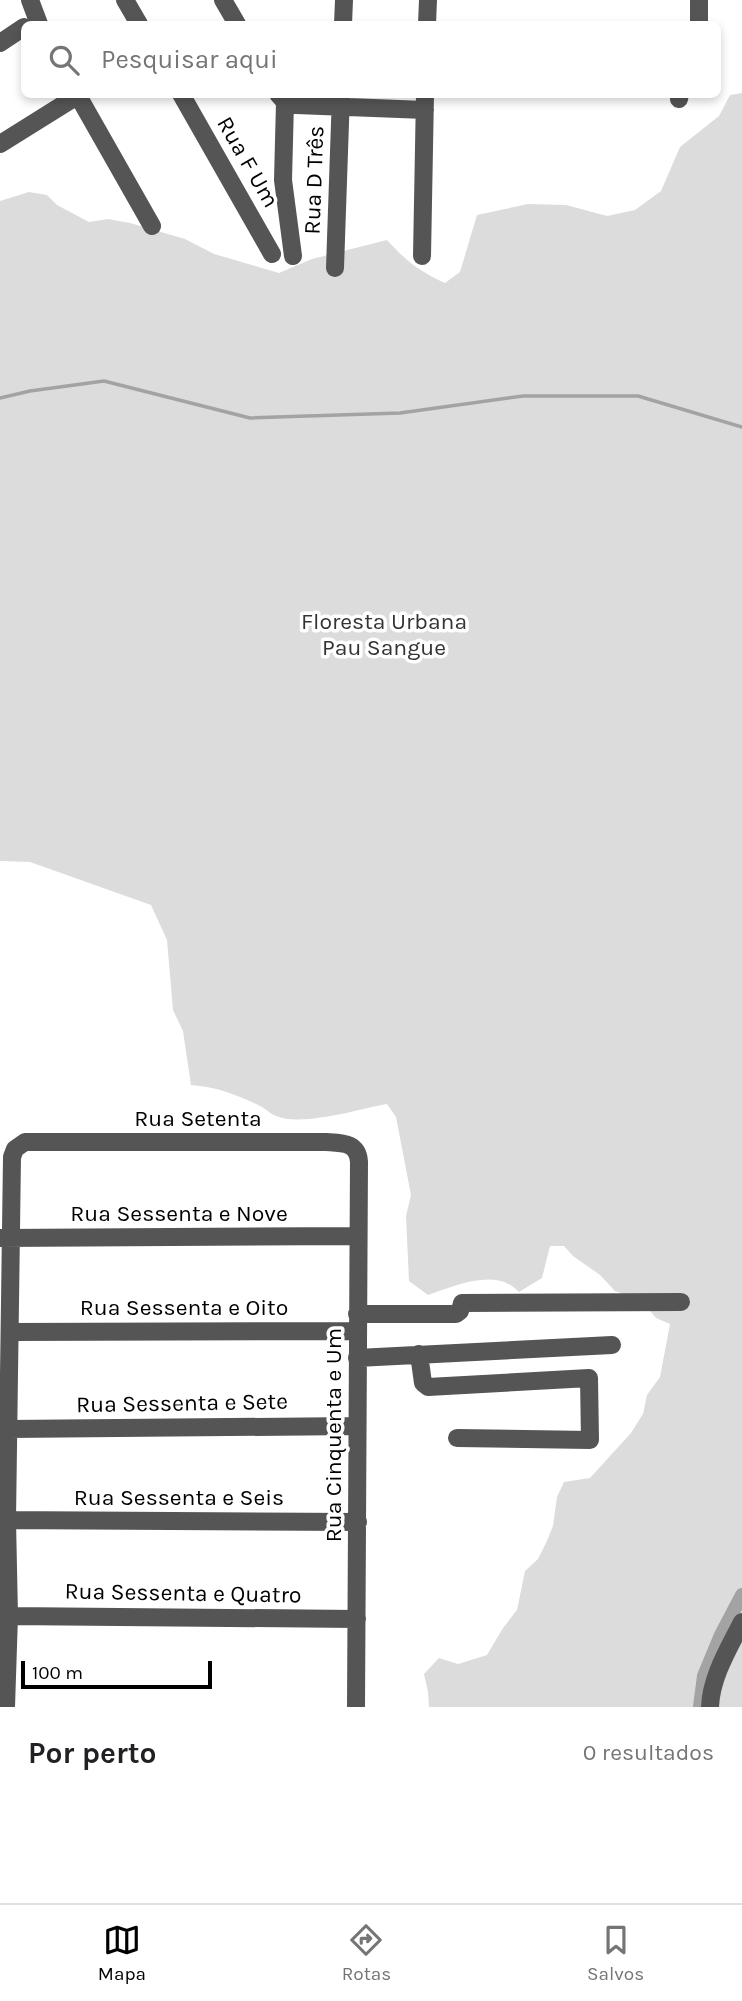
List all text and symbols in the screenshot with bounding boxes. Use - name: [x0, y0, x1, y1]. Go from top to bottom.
- search box: [21, 21, 721, 98]
- icon: search: [45, 41, 83, 79]
- text: Pesquisar aqui: [101, 44, 278, 75]
- street label: Rua F Um: [211, 112, 285, 212]
- street label: Rua D Três: [299, 125, 329, 235]
- park label: Floresta Urbana Pau Sangue: [301, 608, 467, 661]
- street label: Rua Setenta: [134, 1105, 262, 1132]
- street label: Rua Sessenta e Nove: [70, 1200, 288, 1227]
- street label: Rua Sessenta e Oito: [80, 1294, 288, 1321]
- street label: Rua Cinquenta e Um: [320, 1328, 347, 1542]
- street label: Rua Sessenta e Sete: [76, 1388, 288, 1418]
- street label: Rua Sessenta e Seis: [74, 1484, 284, 1511]
- street label: Rua Sessenta e Quatro: [64, 1577, 302, 1609]
- scale bar: [21, 1658, 212, 1690]
- text: 100 m: [32, 1662, 83, 1684]
- text: Por perto: [28, 1735, 157, 1771]
- text: 0 resultados: [583, 1739, 714, 1766]
- tab: Mapa: [98, 1921, 146, 1985]
- tab: Rotas: [342, 1921, 391, 1985]
- tab: Salvos: [587, 1921, 644, 1985]

